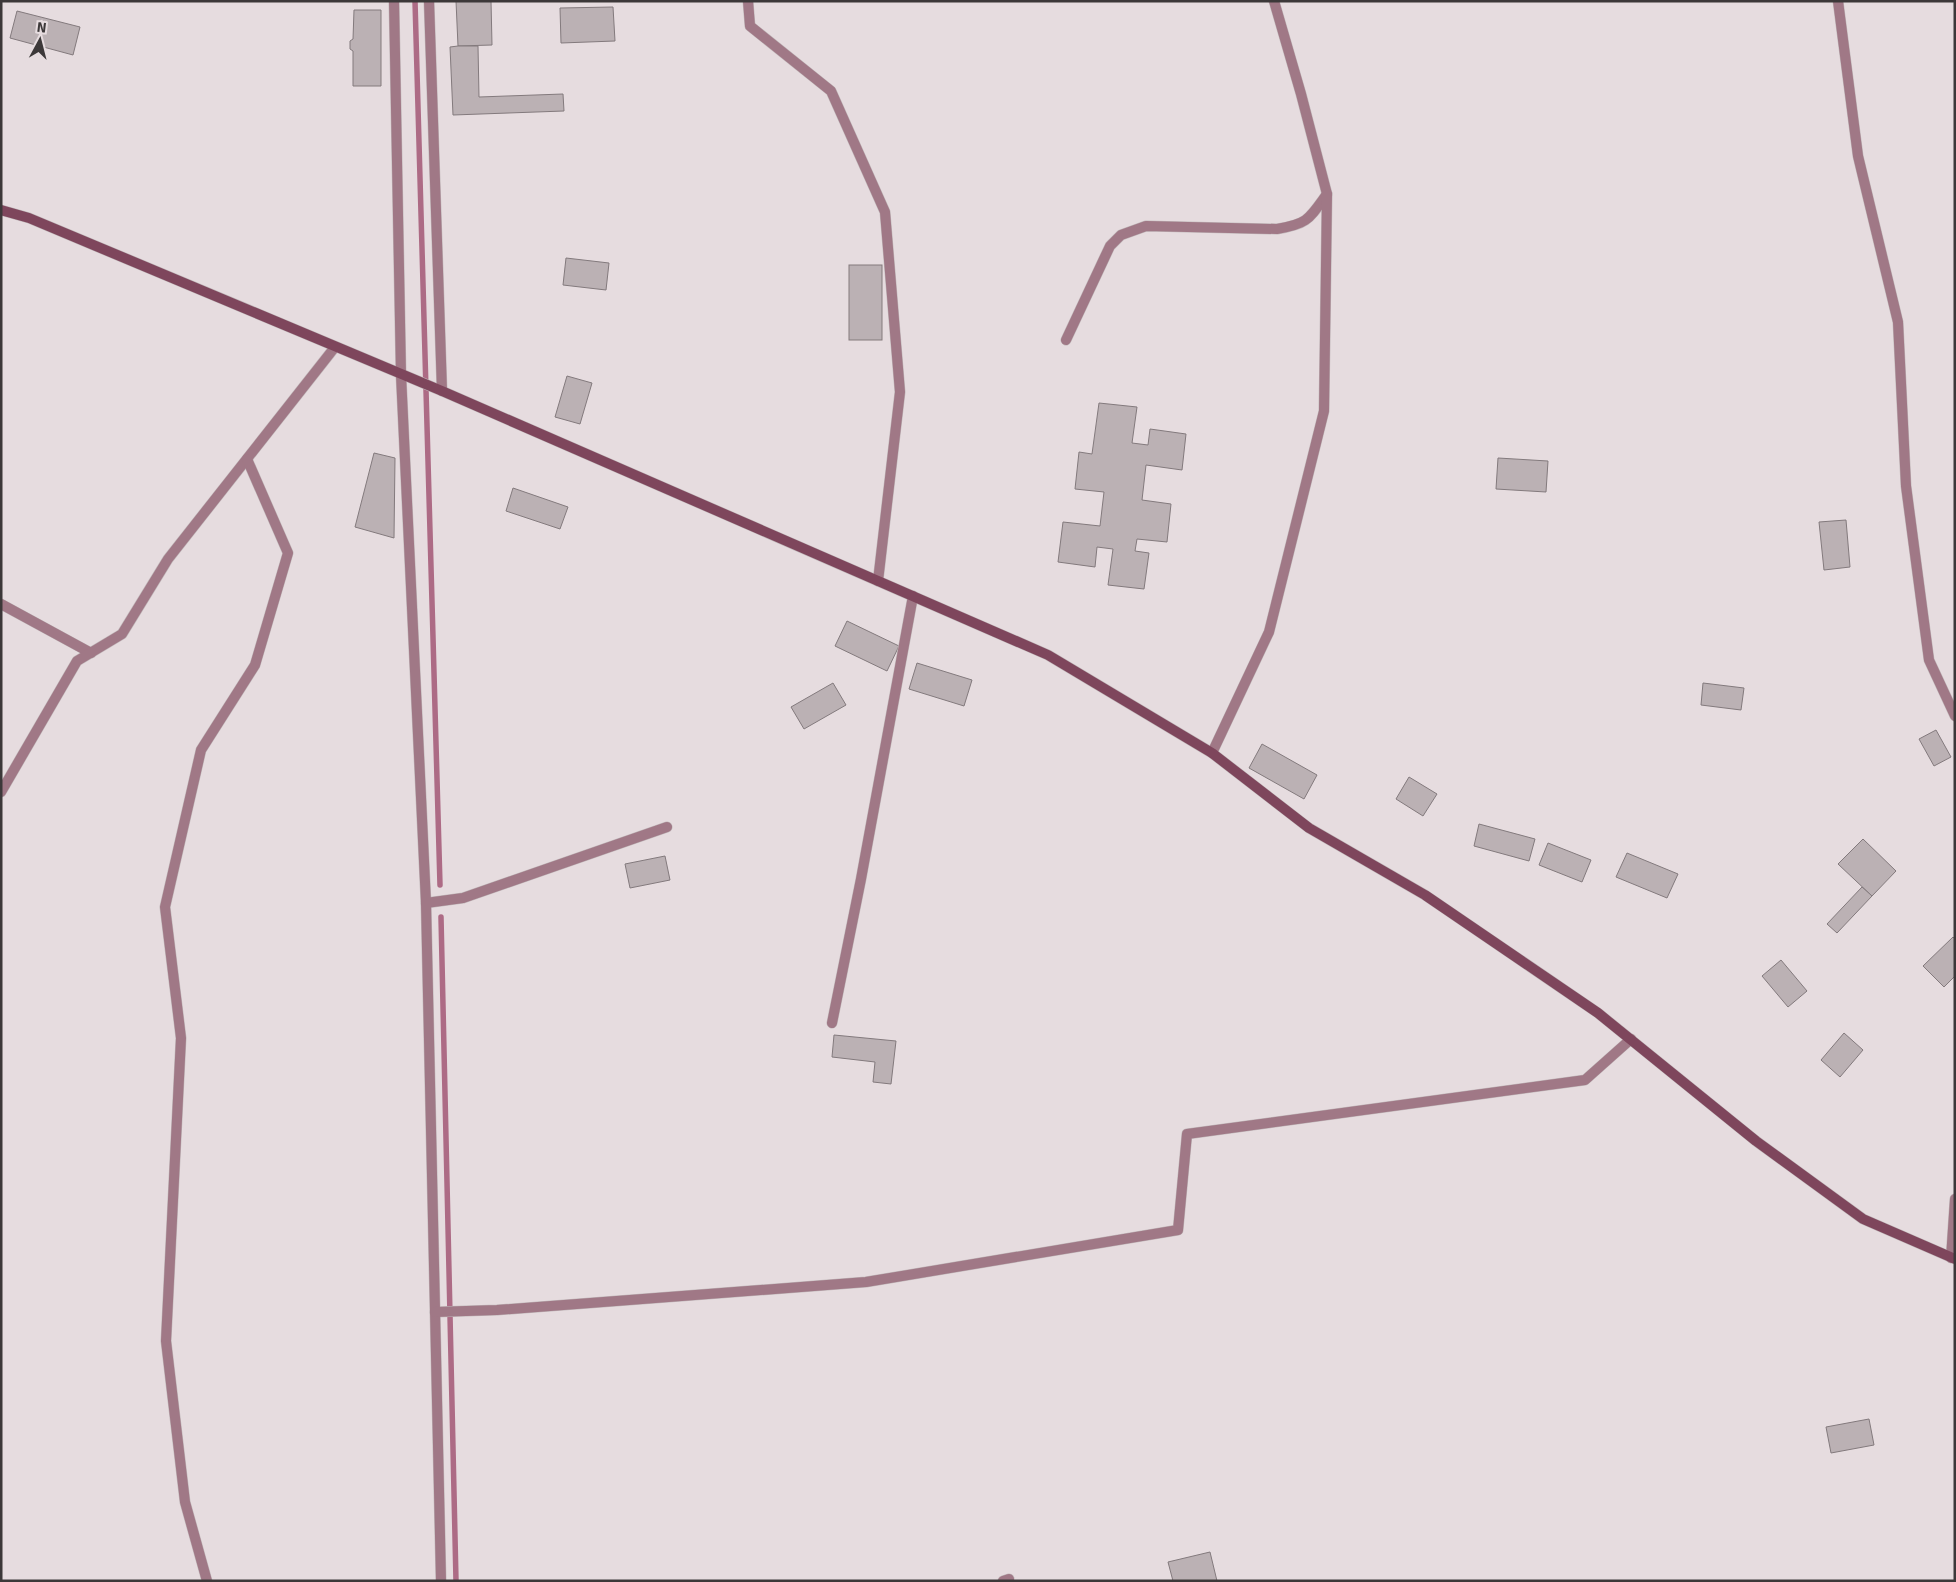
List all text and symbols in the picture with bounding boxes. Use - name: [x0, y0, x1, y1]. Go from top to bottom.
- north arrow: [15, 15, 65, 65]
- text: N: [36, 19, 47, 37]

